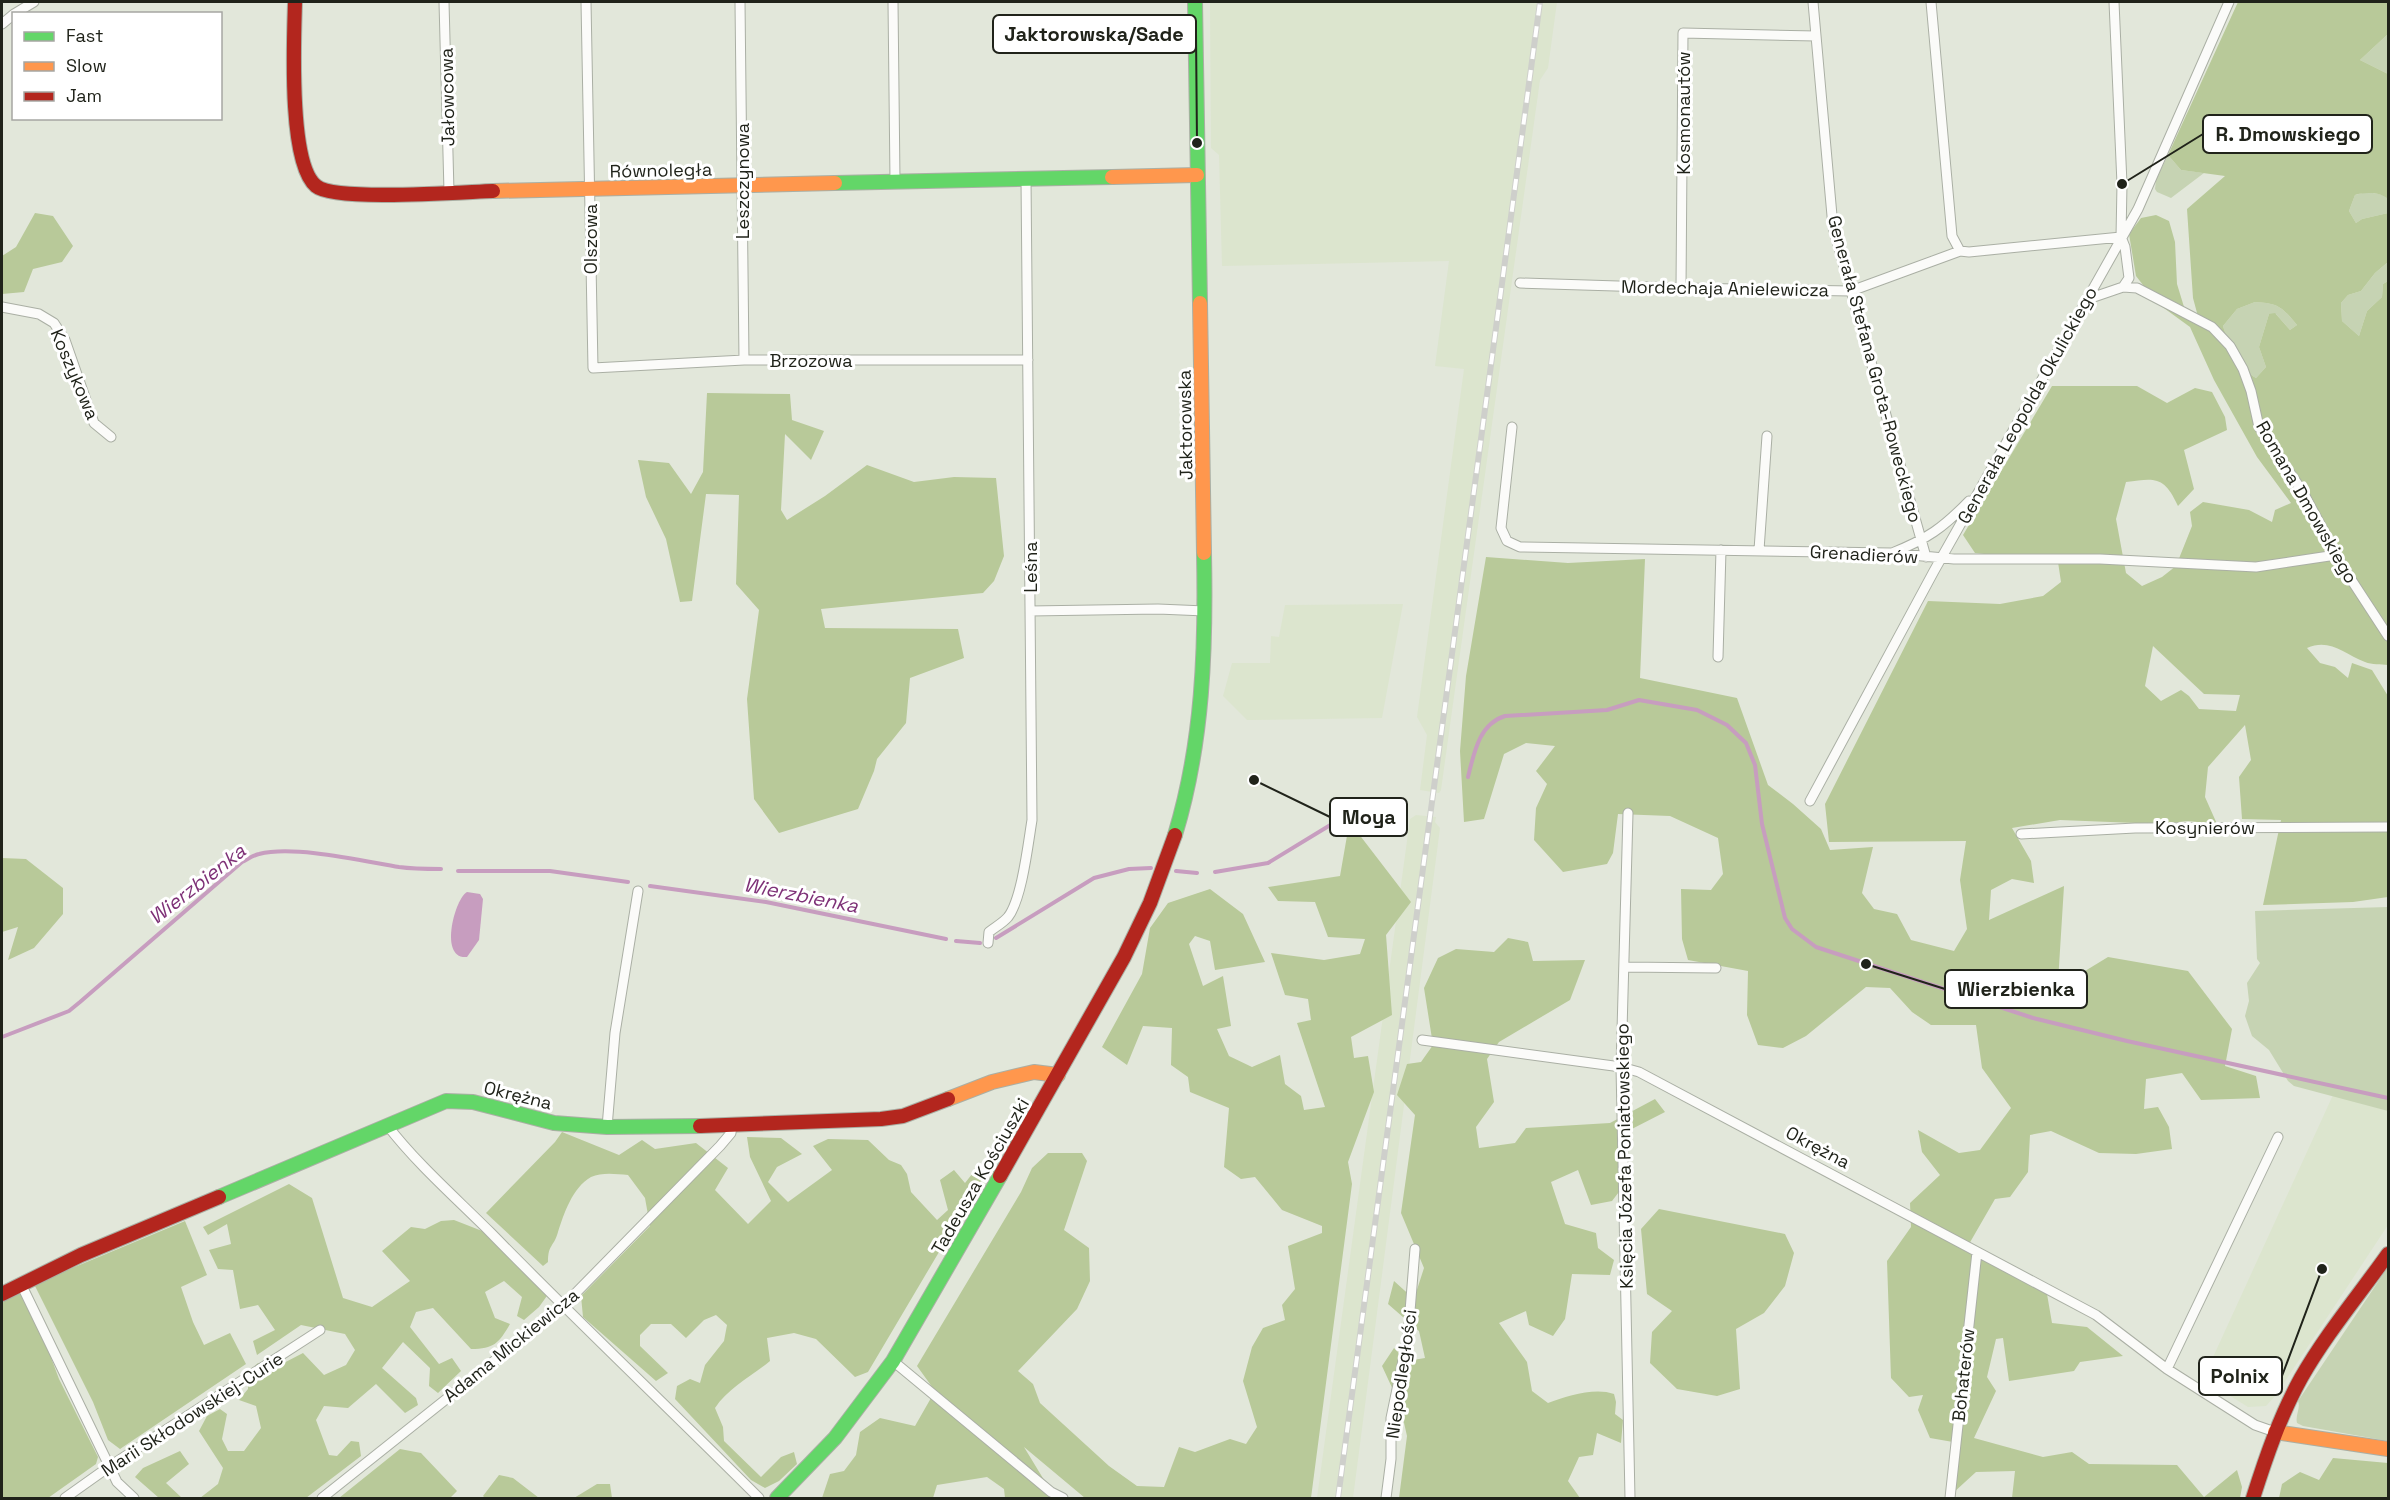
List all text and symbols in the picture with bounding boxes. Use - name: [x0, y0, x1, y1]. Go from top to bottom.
- legend: [12, 12, 222, 120]
- callout: Jaktorowska/Sade: [993, 15, 1196, 53]
- text: Jaktorowska/Sade: [1004, 21, 1184, 47]
- text: Fast: [66, 24, 103, 47]
- street label: Jałowcowa: [435, 47, 459, 147]
- street label: Kosmonautów: [1672, 51, 1695, 175]
- text: Slow: [66, 54, 107, 77]
- text: Jam: [66, 84, 102, 107]
- callout: R. Dmowskiego: [2203, 115, 2372, 153]
- text: R. Dmowskiego: [2216, 121, 2360, 147]
- street label: Leszczynowa: [731, 123, 754, 239]
- street label: Równoległa: [610, 158, 712, 182]
- street label: Olszowa: [579, 204, 602, 274]
- street label: Generała Stefana Grota-Roweckiego: [1823, 213, 1927, 525]
- street label: Mordechaja Anielewicza: [1621, 275, 1829, 301]
- street label: Generała Leopolda Okulickiego: [1952, 282, 2102, 528]
- street label: Koszykowa: [46, 325, 104, 423]
- street label: Brzozowa: [769, 349, 853, 372]
- street label: Jaktorowska: [1173, 370, 1197, 480]
- street label: Romana Dmowskiego: [2251, 417, 2363, 587]
- street label: Grenadierów: [1809, 540, 1919, 568]
- street label: Leśna: [1019, 541, 1042, 593]
- callout: Moya: [1330, 798, 1407, 836]
- text: Moya: [1342, 804, 1396, 830]
- street label: Kosynierów: [2155, 816, 2255, 839]
- water label: Wierzbienka: [143, 838, 251, 930]
- water label: Wierzbienka: [742, 871, 861, 919]
- callout: Wierzbienka: [1945, 970, 2087, 1008]
- text: Wierzbienka: [1957, 976, 2075, 1002]
- street label: Księcia Józefa Poniatowskiego: [1610, 1023, 1638, 1289]
- street label: Okrężna: [482, 1075, 554, 1115]
- street label: Tadeusza Kościuszki: [926, 1094, 1034, 1258]
- street label: Okrężna: [1782, 1121, 1854, 1173]
- street label: Adama Mickiewicza: [438, 1283, 584, 1407]
- street label: Niepodległości: [1381, 1308, 1421, 1440]
- street label: Bohaterów: [1947, 1327, 1979, 1423]
- street label: Marii Skłodowskiej-Curie: [97, 1346, 287, 1482]
- callout: Polnix: [2199, 1357, 2282, 1395]
- text: Polnix: [2211, 1363, 2270, 1389]

